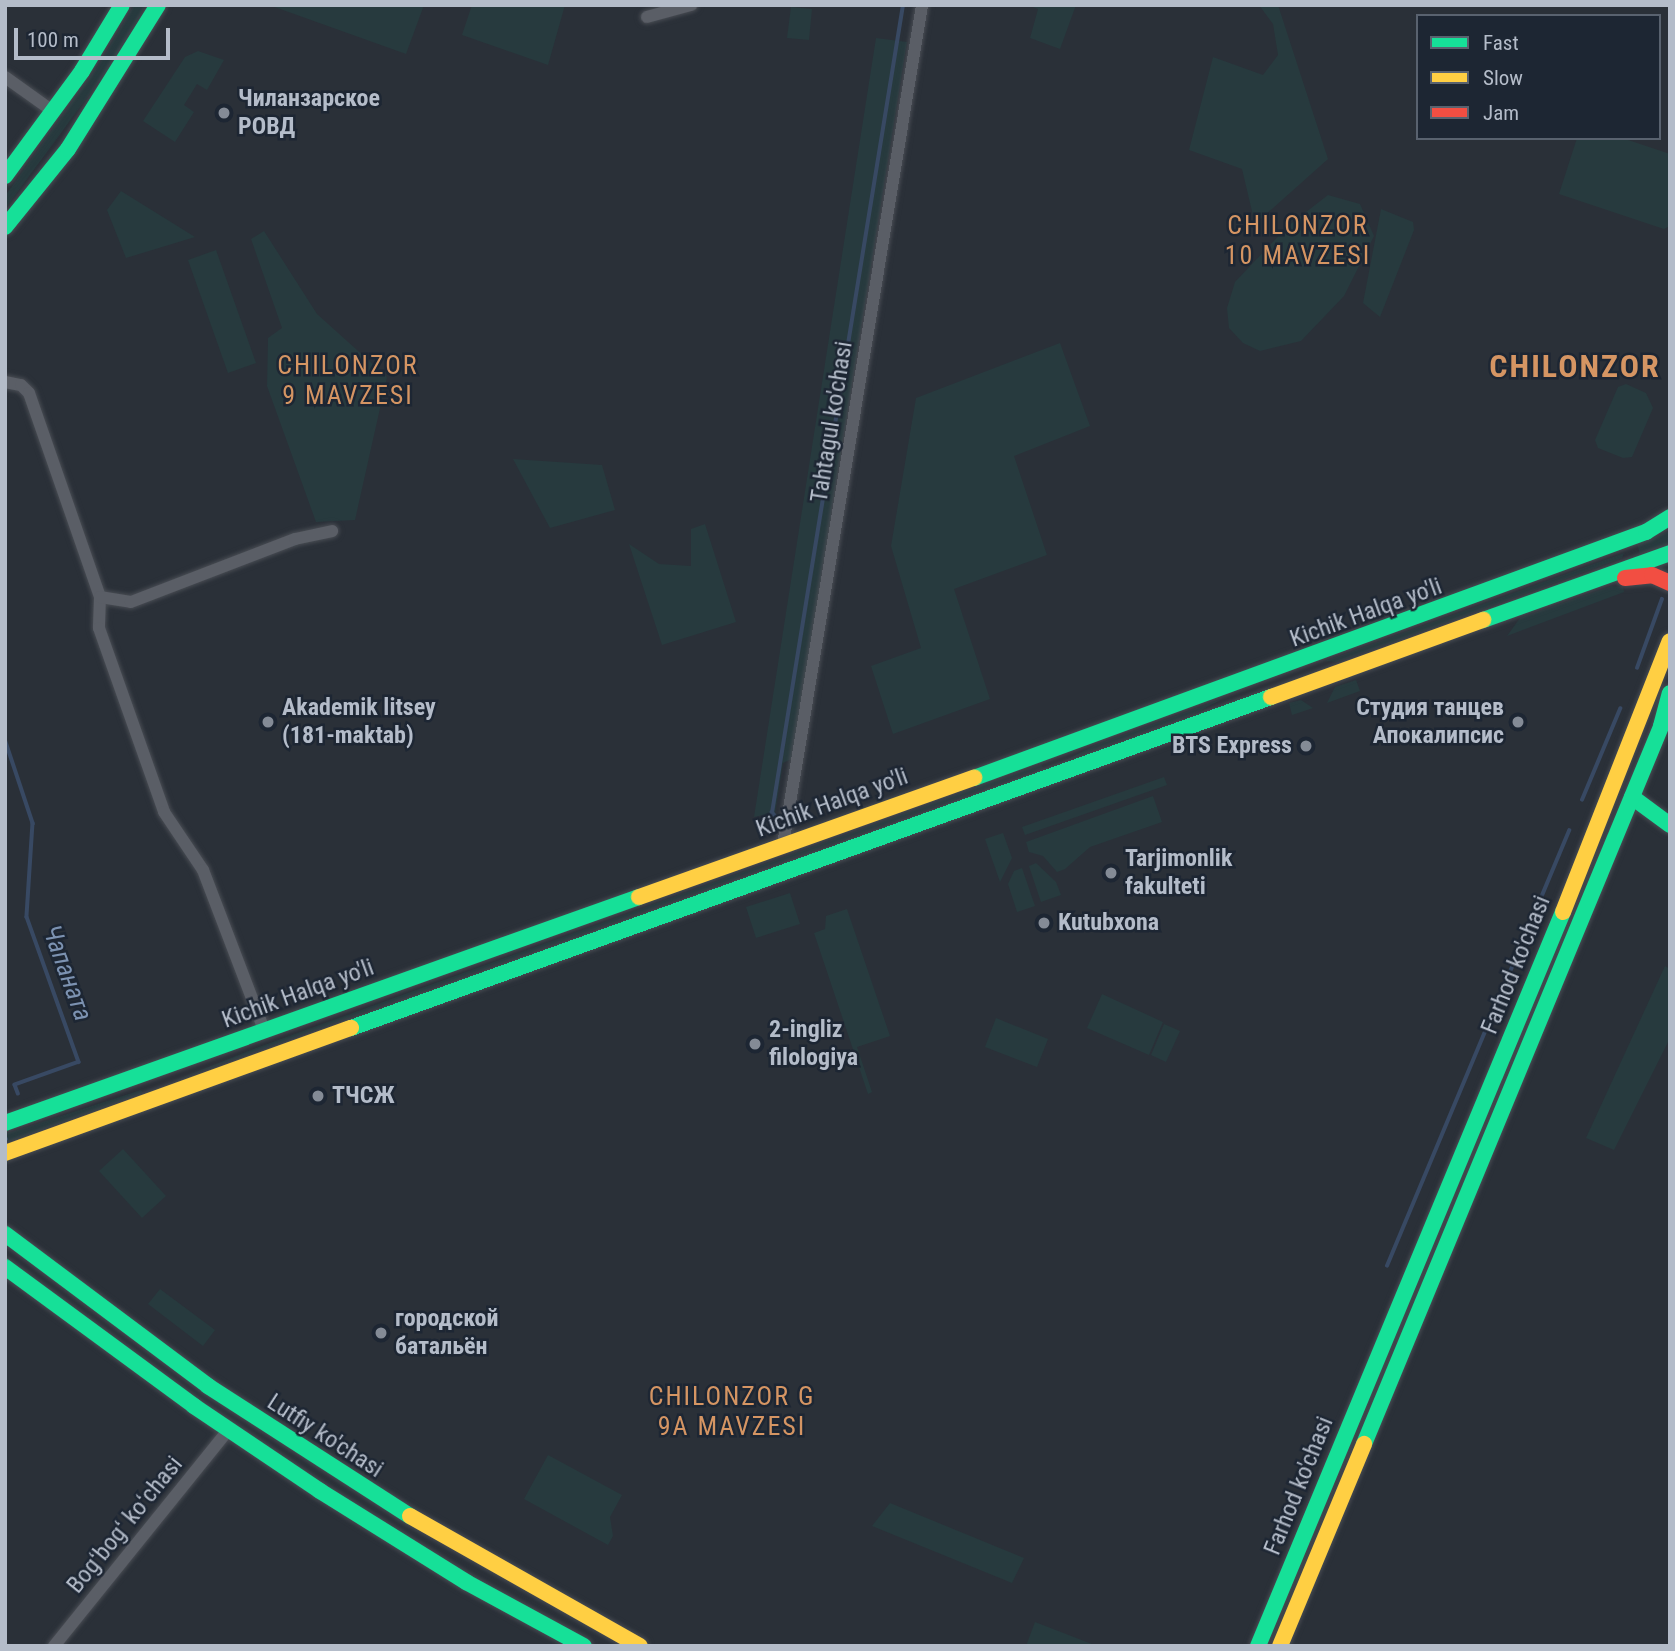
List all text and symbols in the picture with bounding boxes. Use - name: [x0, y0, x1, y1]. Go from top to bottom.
- scale bar: [18, 14, 173, 58]
- legend: [1416, 14, 1661, 140]
- text: 100 m: [27, 28, 79, 52]
- text: Fast: [1483, 31, 1519, 55]
- text: Slow: [1483, 66, 1523, 90]
- place label: Чиланзарское РОВД: [238, 85, 380, 141]
- text: Jam: [1483, 101, 1519, 125]
- marker: Чиланзарское РОВД: [216, 105, 232, 121]
- district label: CHILONZOR 10 MAVZESI: [1226, 210, 1370, 272]
- street label: Tahtagul ko'chasi: [805, 339, 859, 505]
- district label: CHILONZOR: [1490, 347, 1660, 385]
- district label: CHILONZOR 9 MAVZESI: [278, 350, 418, 412]
- street label: Kichik Halqa yo'li: [1286, 572, 1446, 654]
- place label: Akademik litsey (181-maktab): [282, 694, 436, 750]
- place label: Студия танцев Апокалипсис: [1356, 694, 1504, 750]
- marker: Akademik litsey (181-maktab): [260, 714, 276, 730]
- marker: Студия танцев Апокалипсис: [1510, 714, 1526, 730]
- place label: BTS Express: [1172, 732, 1292, 760]
- marker: BTS Express: [1298, 738, 1314, 754]
- street label: Kichik Halqa yo'li: [752, 762, 912, 844]
- place label: Tarjimonlik fakulteti: [1125, 845, 1232, 901]
- marker: Tarjimonlik fakulteti: [1103, 865, 1119, 881]
- street label: Farhod ko'chasi: [1475, 892, 1557, 1038]
- place label: Kutubxona: [1058, 909, 1159, 937]
- marker: Kutubxona: [1036, 915, 1052, 931]
- water label: Чапаната: [35, 921, 99, 1025]
- street label: Kichik Halqa yo'li: [218, 953, 378, 1035]
- place label: 2-ingliz filologiya: [769, 1016, 858, 1072]
- marker: 2-ingliz filologiya: [747, 1036, 763, 1052]
- place label: ТЧСЖ: [332, 1082, 395, 1110]
- marker: ТЧСЖ: [310, 1088, 326, 1104]
- place label: городской батальён: [395, 1305, 499, 1361]
- marker: городской батальён: [373, 1325, 389, 1341]
- district label: CHILONZOR G 9A MAVZESI: [650, 1381, 814, 1442]
- street label: Lutfiy ko'chasi: [262, 1388, 388, 1484]
- street label: Farhod ko'chasi: [1258, 1413, 1340, 1559]
- street label: Bogʻbogʻ koʻchasi: [61, 1451, 189, 1599]

